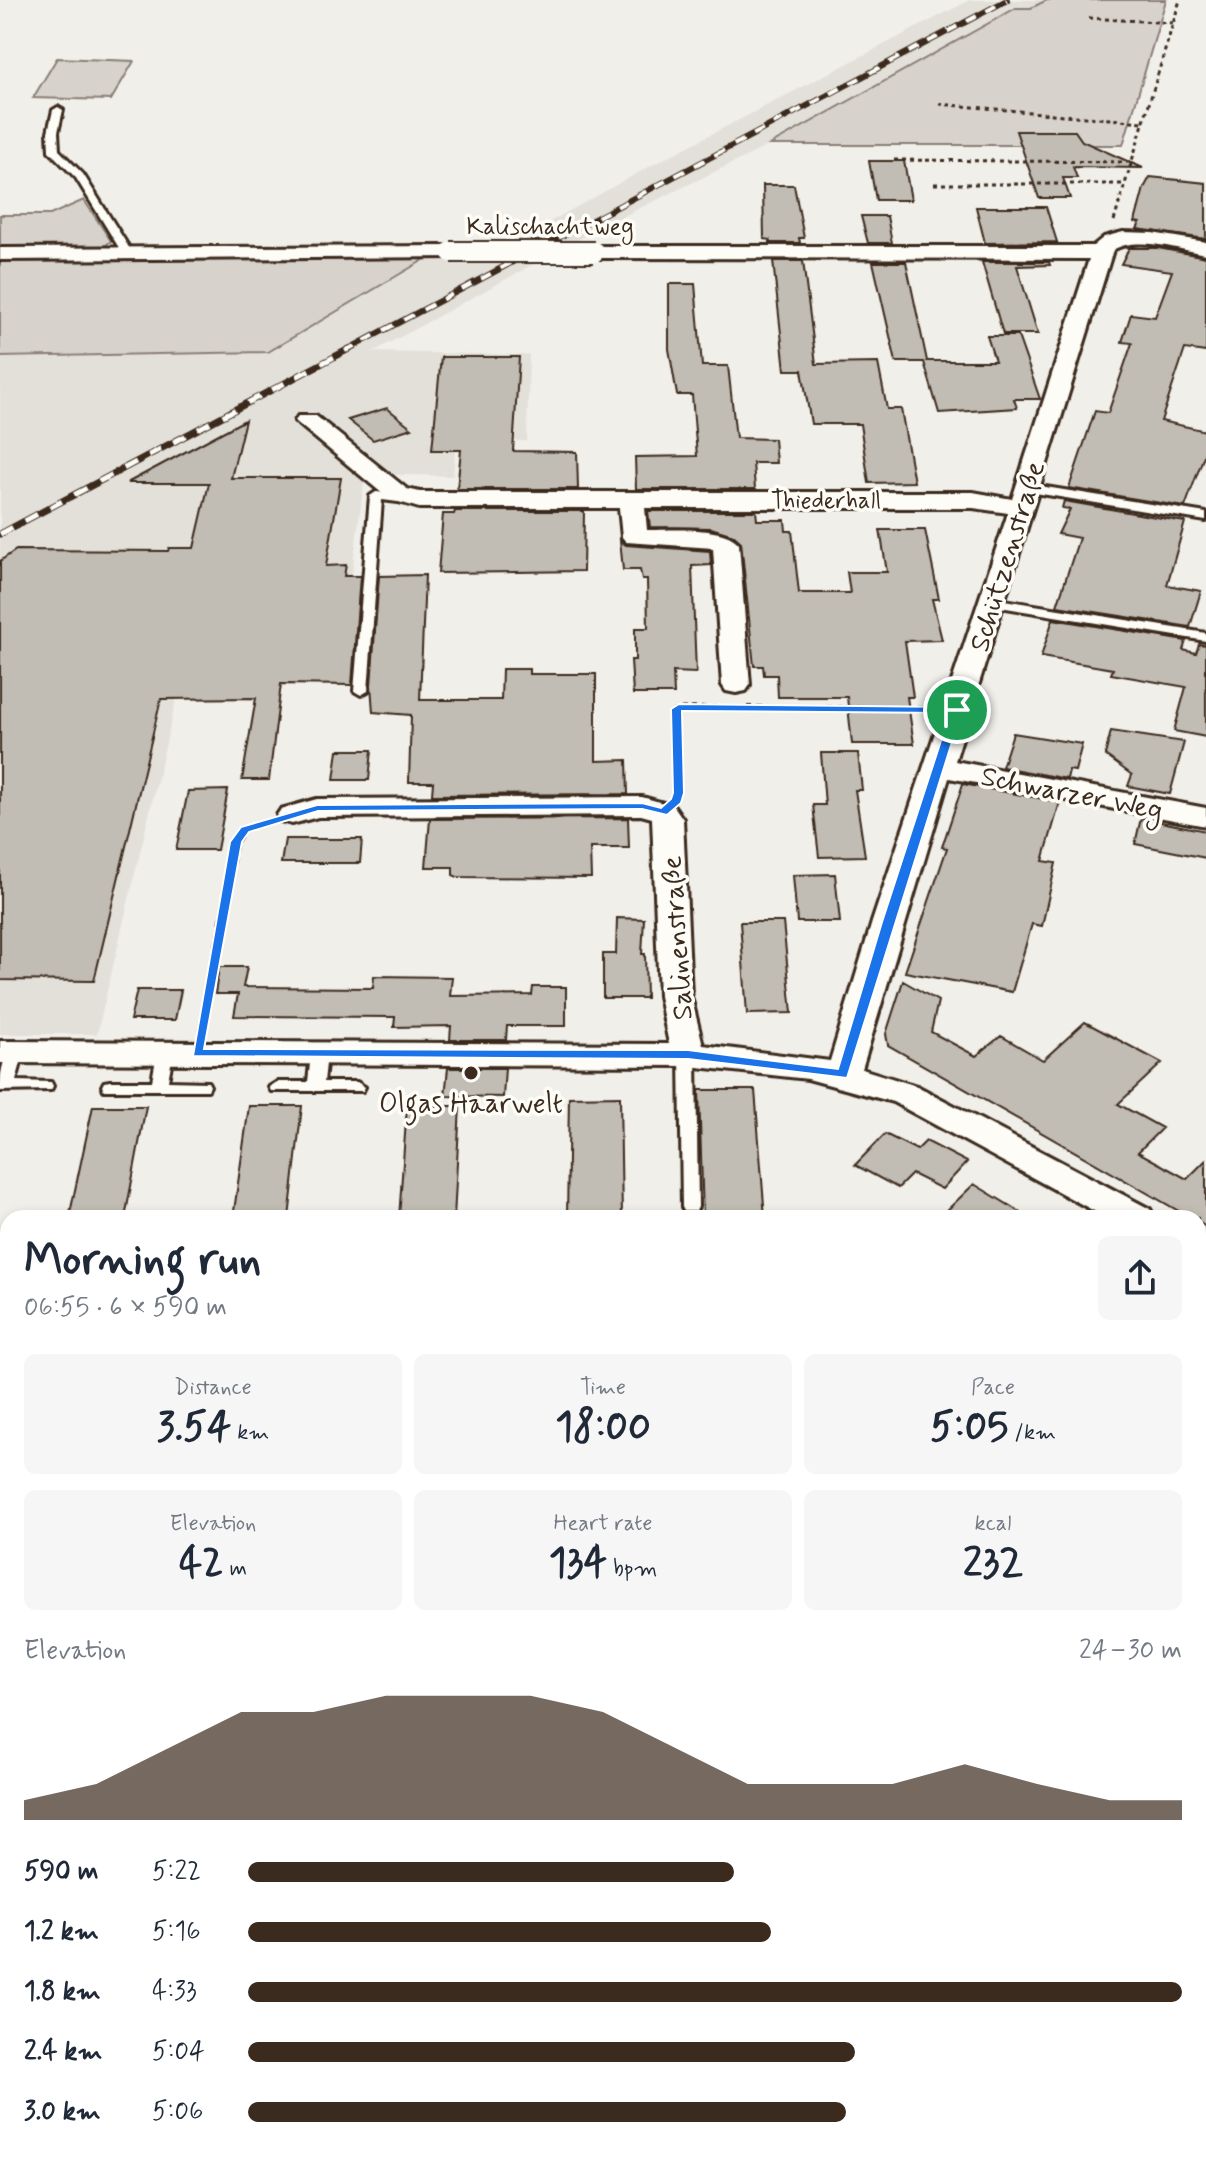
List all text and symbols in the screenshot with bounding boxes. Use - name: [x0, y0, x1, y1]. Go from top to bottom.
- street label: Kalischachtweg: [466, 212, 634, 245]
- street label: Schützenstraße: [962, 457, 1055, 657]
- street label: Thiederhall: [771, 486, 881, 517]
- pin: [923, 676, 991, 744]
- icon: arrive: [935, 688, 979, 732]
- street label: Schwarzer Weg: [977, 759, 1166, 832]
- street label: Salinenstraße: [654, 854, 703, 1021]
- marker: Olgas Haarwelt: [462, 1064, 480, 1082]
- place label: Olgas Haarwelt: [379, 1086, 563, 1126]
- text: Morning run: [24, 1232, 261, 1290]
- button: share: [1098, 1236, 1182, 1320]
- text: 06:55 · 6 × 590 m: [24, 1291, 227, 1325]
- text: Distance: [174, 1374, 252, 1402]
- text: Time: [580, 1374, 626, 1402]
- text: Pace: [971, 1374, 1015, 1402]
- text: 3.54: [157, 1402, 231, 1454]
- text: 18:00: [555, 1402, 651, 1454]
- text: 5:05: [930, 1402, 1008, 1454]
- text: km: [231, 1419, 269, 1447]
- text: /km: [1008, 1419, 1056, 1447]
- text: Elevation: [170, 1510, 256, 1538]
- text: Heart rate: [554, 1510, 652, 1538]
- text: kcal: [975, 1510, 1011, 1538]
- text: 42: [179, 1538, 223, 1590]
- text: 134: [549, 1538, 607, 1590]
- text: 232: [963, 1538, 1023, 1590]
- text: m: [223, 1555, 247, 1583]
- text: bpm: [607, 1555, 657, 1583]
- text: Elevation: [24, 1634, 126, 1668]
- text: 24–30 m: [1079, 1634, 1182, 1668]
- text: 590 m: [24, 1855, 98, 1889]
- text: 5:22: [152, 1855, 201, 1889]
- text: 1.2 km: [24, 1915, 99, 1949]
- text: 5:16: [152, 1915, 201, 1949]
- text: 1.8 km: [24, 1975, 101, 2009]
- text: 4:33: [152, 1975, 197, 2009]
- text: 2.4 km: [24, 2035, 102, 2069]
- text: 5:04: [152, 2035, 205, 2069]
- text: 3.0 km: [24, 2095, 101, 2129]
- text: 5:06: [152, 2095, 203, 2129]

